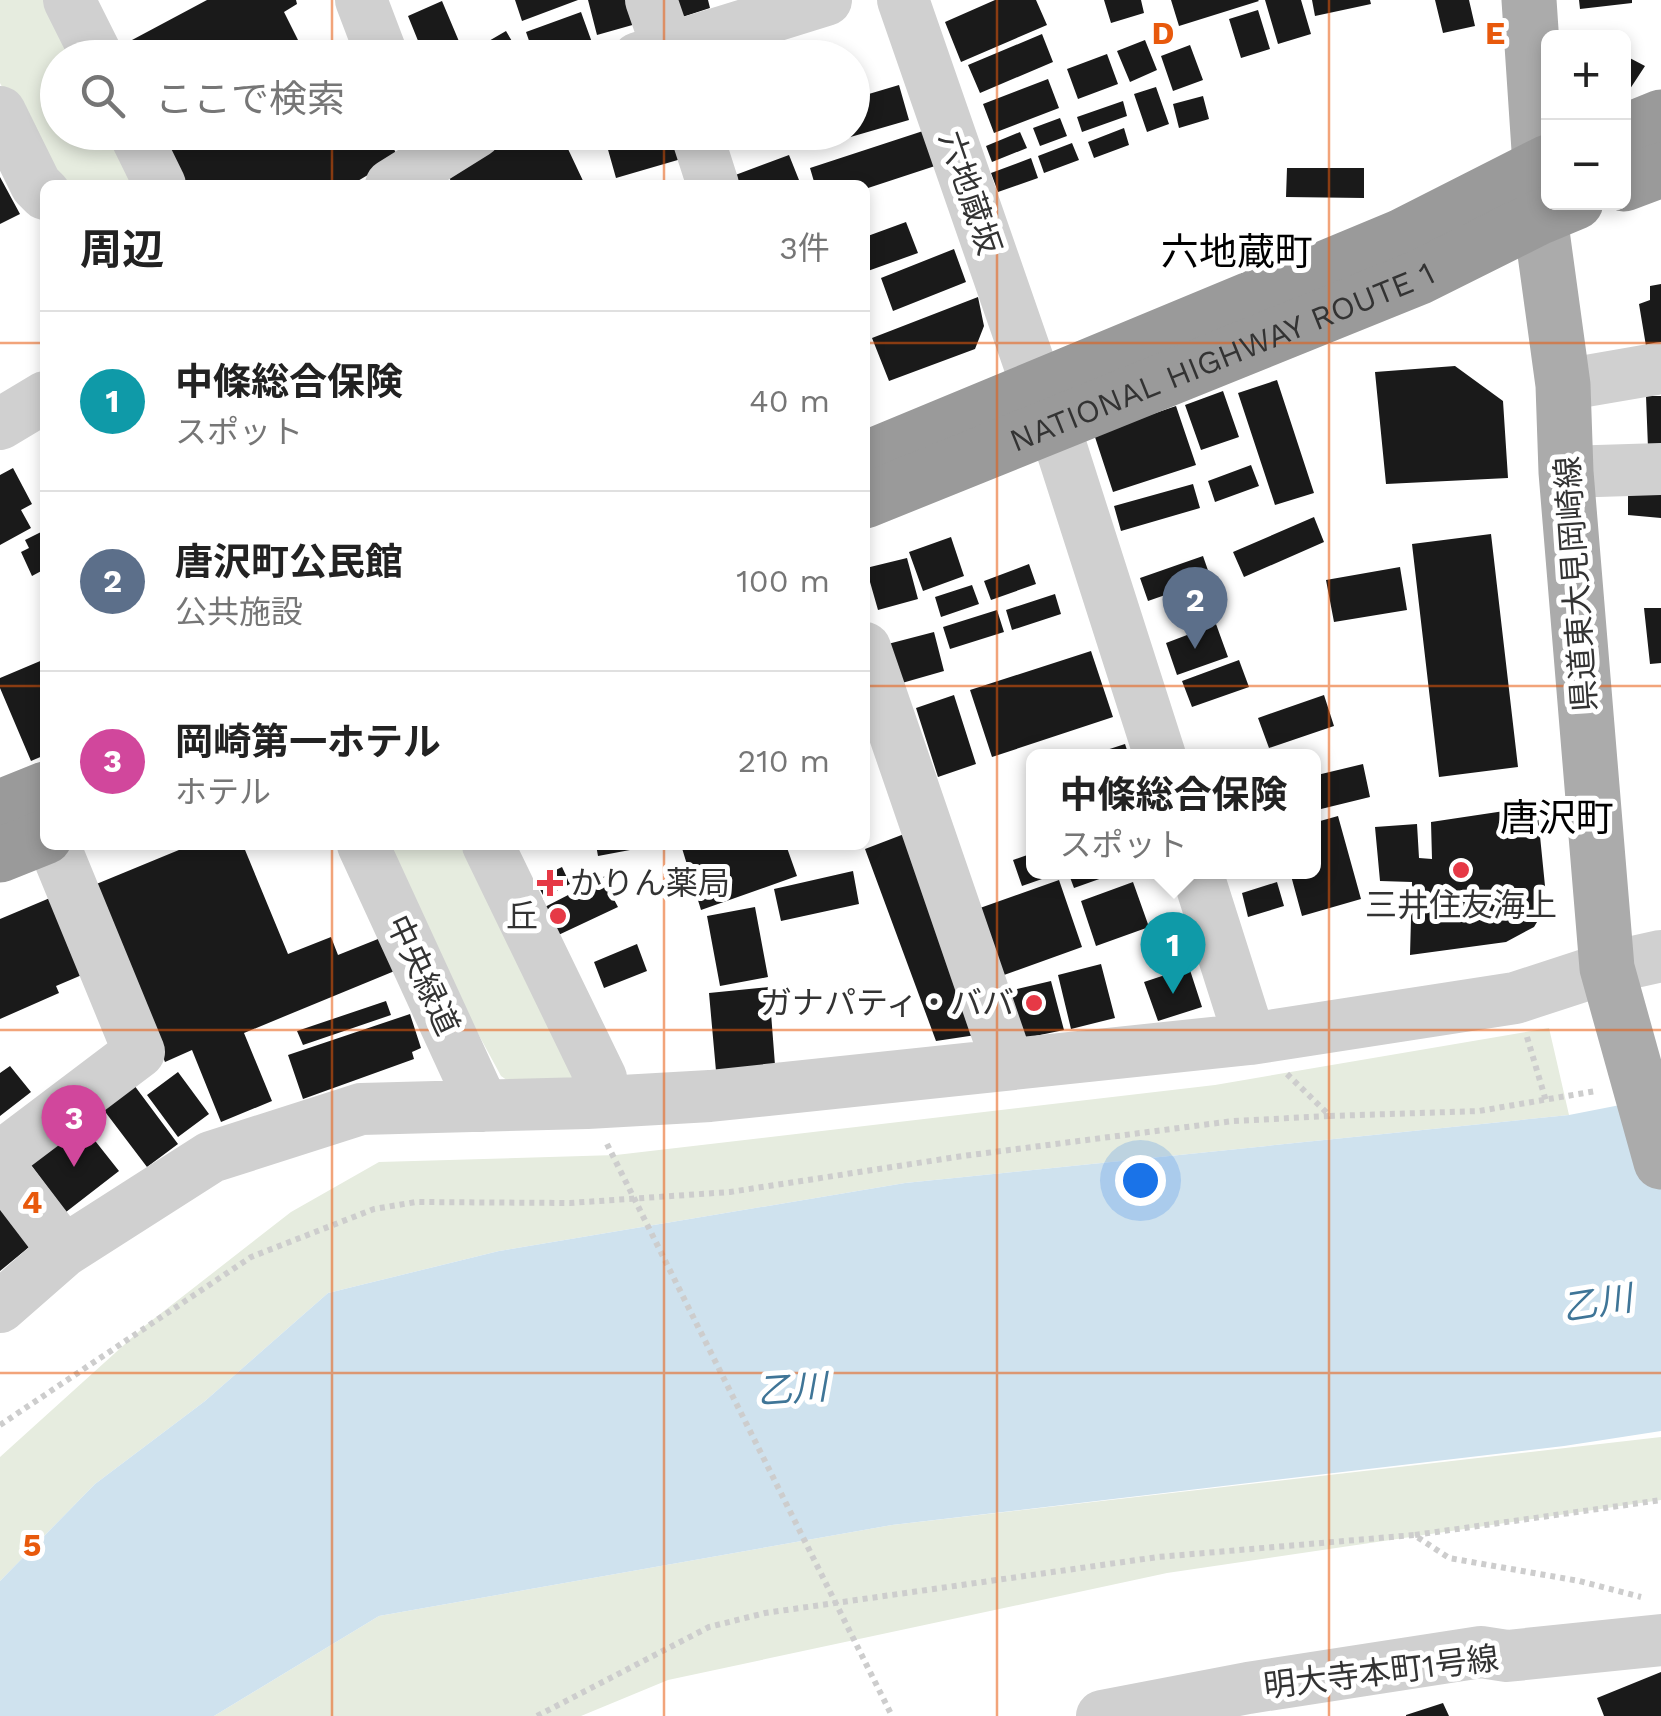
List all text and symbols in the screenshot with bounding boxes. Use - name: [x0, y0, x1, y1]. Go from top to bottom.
- text: D: [1152, 14, 1174, 52]
- text: E: [1485, 14, 1505, 52]
- map controls: [1541, 30, 1631, 210]
- button: +: [1541, 30, 1631, 120]
- search box: [40, 40, 870, 150]
- icon: search: [75, 68, 130, 123]
- text: ここで検索: [155, 77, 345, 121]
- button: −: [1541, 120, 1631, 210]
- street label: 六地蔵坂: [931, 126, 1009, 260]
- text: 周辺: [80, 225, 164, 274]
- text: 3件: [779, 229, 830, 267]
- district label: 六地蔵町: [1161, 230, 1313, 274]
- street label: NATIONAL HIGHWAY ROUTE 1: [1004, 254, 1441, 460]
- text: 中條総合保険: [175, 360, 403, 404]
- text: 1: [106, 382, 119, 420]
- text: 40 m: [749, 382, 830, 420]
- text: スポット: [175, 413, 303, 451]
- street label: 県道東大見岡崎線: [1548, 455, 1604, 713]
- text: 唐沢町公民館: [175, 540, 403, 584]
- text: 2: [103, 562, 122, 600]
- text: 100 m: [736, 562, 830, 600]
- pin: 2: [1162, 566, 1228, 649]
- text: 公共施設: [175, 593, 303, 631]
- text: 岡崎第一ホテル: [175, 720, 441, 764]
- text: 3: [103, 742, 122, 780]
- text: 210 m: [738, 742, 830, 780]
- popup: [1026, 749, 1321, 879]
- text: ホテル: [175, 773, 271, 811]
- text: 中條総合保険: [1059, 773, 1288, 817]
- district label: 唐沢町: [1500, 796, 1614, 840]
- text: スポット: [1059, 826, 1188, 864]
- marker: 三井住友海上: [1450, 859, 1472, 881]
- place label: かりん薬局: [570, 864, 730, 902]
- marker: かりん薬局: [539, 872, 561, 894]
- place label: 三井住友海上: [1365, 886, 1557, 924]
- place label: 丘: [506, 897, 538, 935]
- marker: 丘: [547, 905, 569, 927]
- street label: 中央緑道: [379, 909, 467, 1041]
- pin: 1: [1140, 912, 1206, 994]
- place label: ガナパティ・ババ: [760, 984, 1014, 1022]
- marker: ガナパティ・ババ: [1023, 992, 1045, 1014]
- pin: 3: [42, 1084, 106, 1167]
- your location: [1115, 1155, 1166, 1206]
- text: 4: [22, 1183, 42, 1221]
- water label: 乙川: [1559, 1276, 1639, 1329]
- water label: 乙川: [756, 1365, 832, 1412]
- text: 5: [23, 1526, 41, 1564]
- street label: 明大寺本町1号線: [1261, 1639, 1501, 1705]

